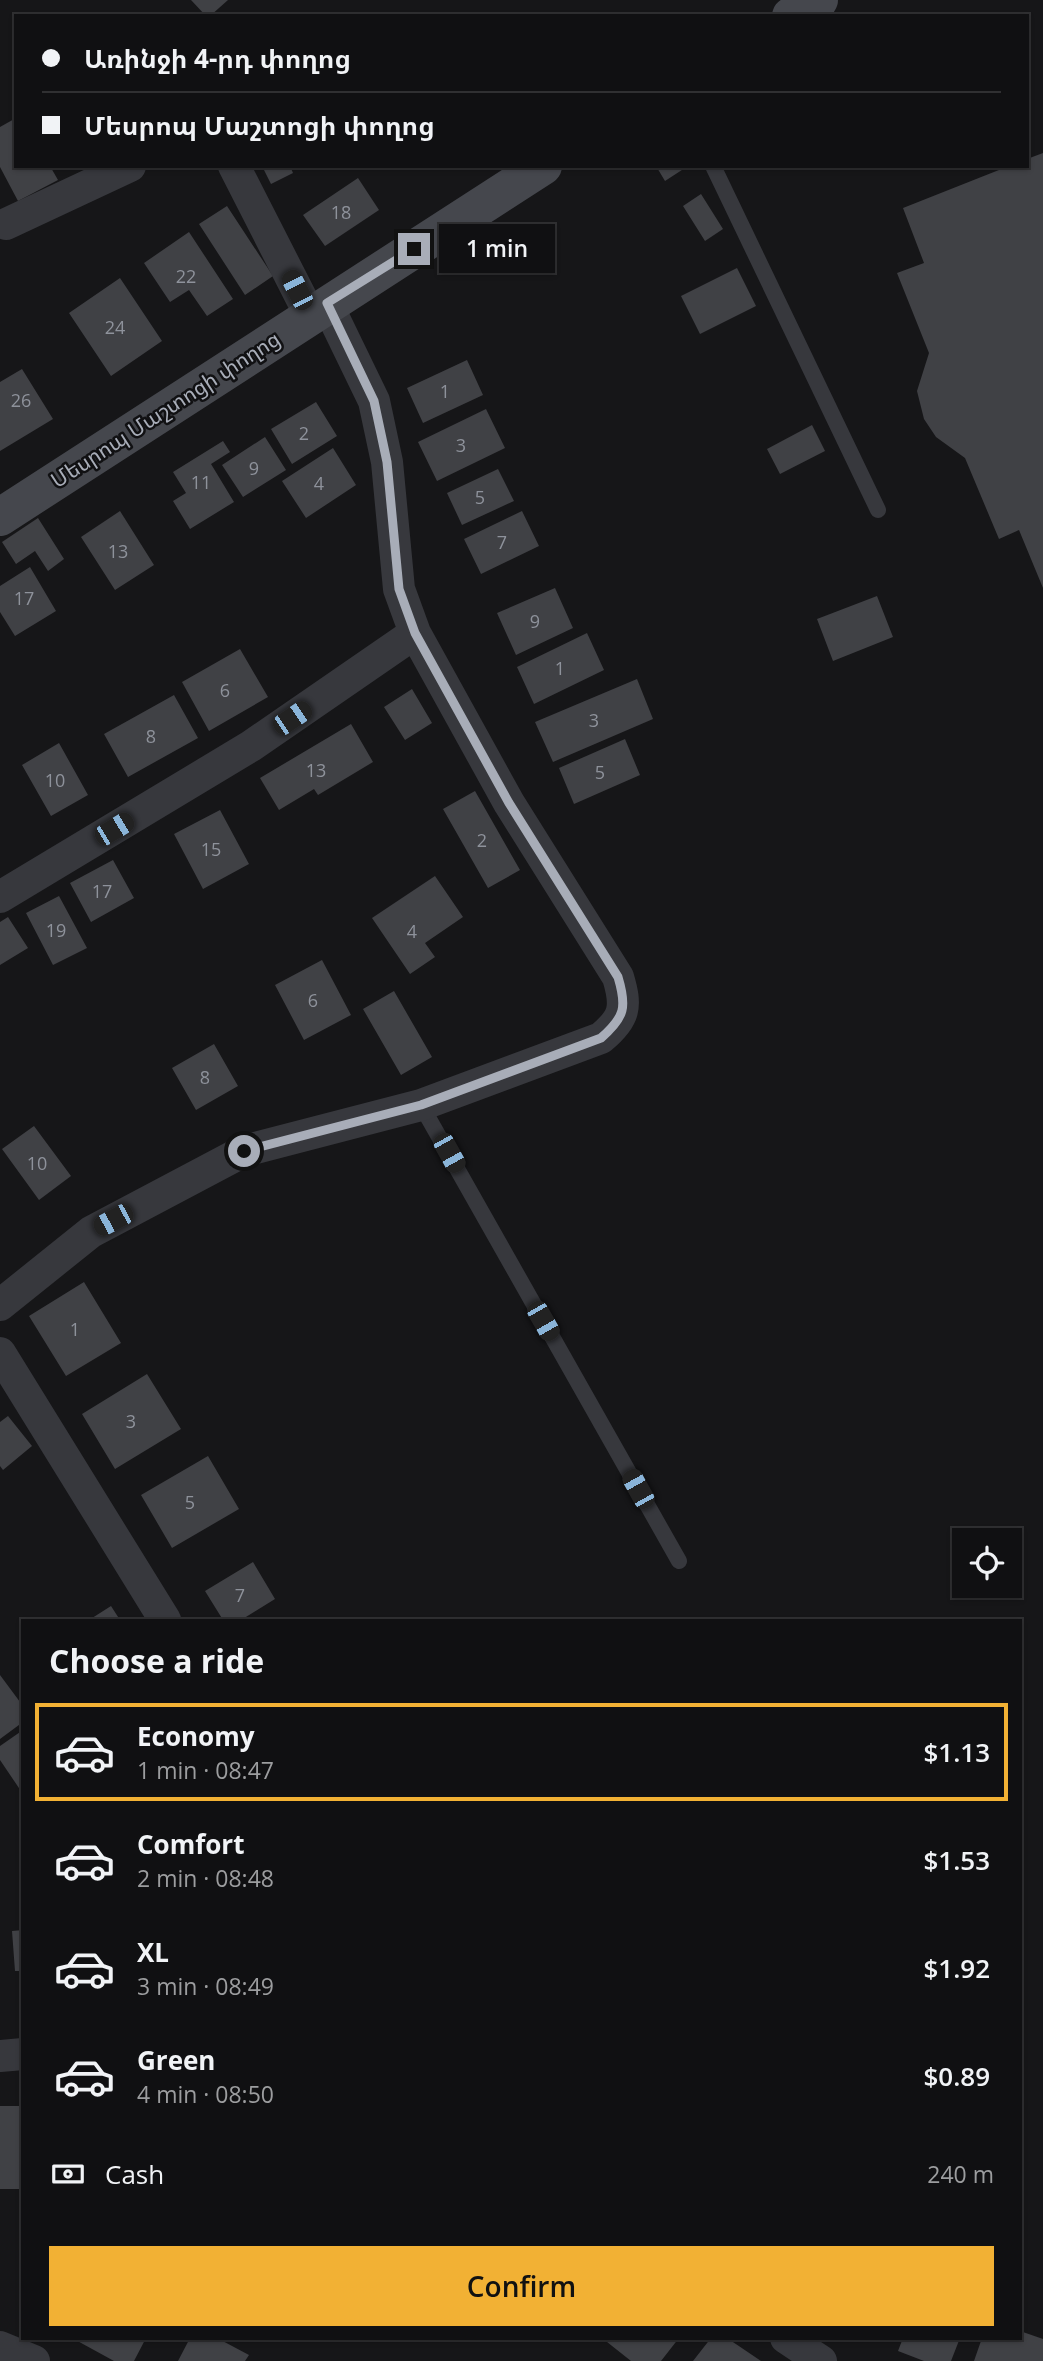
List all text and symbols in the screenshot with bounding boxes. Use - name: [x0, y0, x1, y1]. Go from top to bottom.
- text: Առինջի 4-րդ փողոց: [84, 40, 351, 76]
- text: Մեսրոպ Մաշտոցի փողոց: [84, 107, 435, 143]
- house number: 18: [331, 200, 351, 224]
- callout: 1 min: [438, 224, 554, 274]
- text: 1 min: [466, 232, 528, 264]
- route end: [398, 233, 430, 265]
- house number: 22: [176, 264, 196, 288]
- car: [279, 267, 316, 313]
- house number: 24: [105, 315, 125, 339]
- street label: Մեսրոպ Մաշտոցի փողոց: [45, 324, 285, 494]
- house number: 1: [440, 379, 450, 403]
- house number: 26: [11, 388, 31, 412]
- house number: 2: [299, 421, 309, 445]
- house number: 3: [456, 433, 466, 457]
- house number: 9: [249, 456, 259, 480]
- house number: 11: [191, 470, 211, 494]
- house number: 4: [314, 471, 324, 495]
- house number: 5: [475, 485, 485, 509]
- house number: 7: [497, 530, 507, 554]
- house number: 13: [108, 539, 128, 563]
- house number: 17: [14, 586, 34, 610]
- house number: 9: [530, 609, 540, 633]
- house number: 1: [555, 656, 565, 680]
- house number: 6: [220, 678, 230, 702]
- car: [269, 698, 316, 738]
- house number: 3: [589, 708, 599, 732]
- house number: 8: [146, 724, 156, 748]
- house number: 13: [306, 758, 326, 782]
- house number: 5: [595, 760, 605, 784]
- house number: 10: [45, 768, 65, 792]
- car: [91, 809, 138, 849]
- house number: 2: [477, 828, 487, 852]
- house number: 15: [201, 837, 221, 861]
- house number: 17: [92, 879, 112, 903]
- house number: 19: [46, 918, 66, 942]
- house number: 4: [407, 919, 417, 943]
- house number: 6: [308, 988, 318, 1012]
- house number: 8: [200, 1065, 210, 1089]
- car: [430, 1130, 469, 1176]
- route start: [228, 1135, 260, 1167]
- house number: 10: [27, 1151, 47, 1175]
- car: [90, 1201, 137, 1239]
- car: [524, 1298, 563, 1344]
- house number: 1: [70, 1317, 80, 1341]
- house number: 3: [126, 1409, 136, 1433]
- car: [619, 1466, 658, 1512]
- house number: 5: [185, 1490, 195, 1514]
- map controls: [952, 1528, 1022, 1598]
- button: locate: [952, 1528, 1022, 1598]
- house number: 7: [235, 1583, 245, 1607]
- text: Choose a ride: [49, 1639, 264, 1682]
- text: Economy: [137, 1718, 255, 1754]
- icon: car: [53, 1721, 116, 1784]
- text: $1.13: [923, 1734, 990, 1770]
- text: 1 min · 08:47: [137, 1754, 274, 1786]
- text: Comfort: [137, 1826, 244, 1862]
- icon: car: [53, 1829, 116, 1892]
- text: $1.53: [923, 1842, 990, 1878]
- text: 2 min · 08:48: [137, 1862, 274, 1894]
- text: XL: [137, 1934, 169, 1970]
- icon: car: [53, 1937, 116, 2000]
- text: $1.92: [923, 1950, 990, 1986]
- text: 3 min · 08:49: [137, 1970, 274, 2002]
- text: Green: [137, 2042, 215, 2078]
- icon: car: [53, 2045, 116, 2108]
- text: $0.89: [923, 2058, 990, 2094]
- text: 4 min · 08:50: [137, 2078, 274, 2110]
- icon: cash: [49, 2155, 87, 2193]
- text: Cash: [105, 2156, 164, 2192]
- text: 240 m: [927, 2158, 994, 2190]
- button: Confirm: [49, 2246, 994, 2326]

